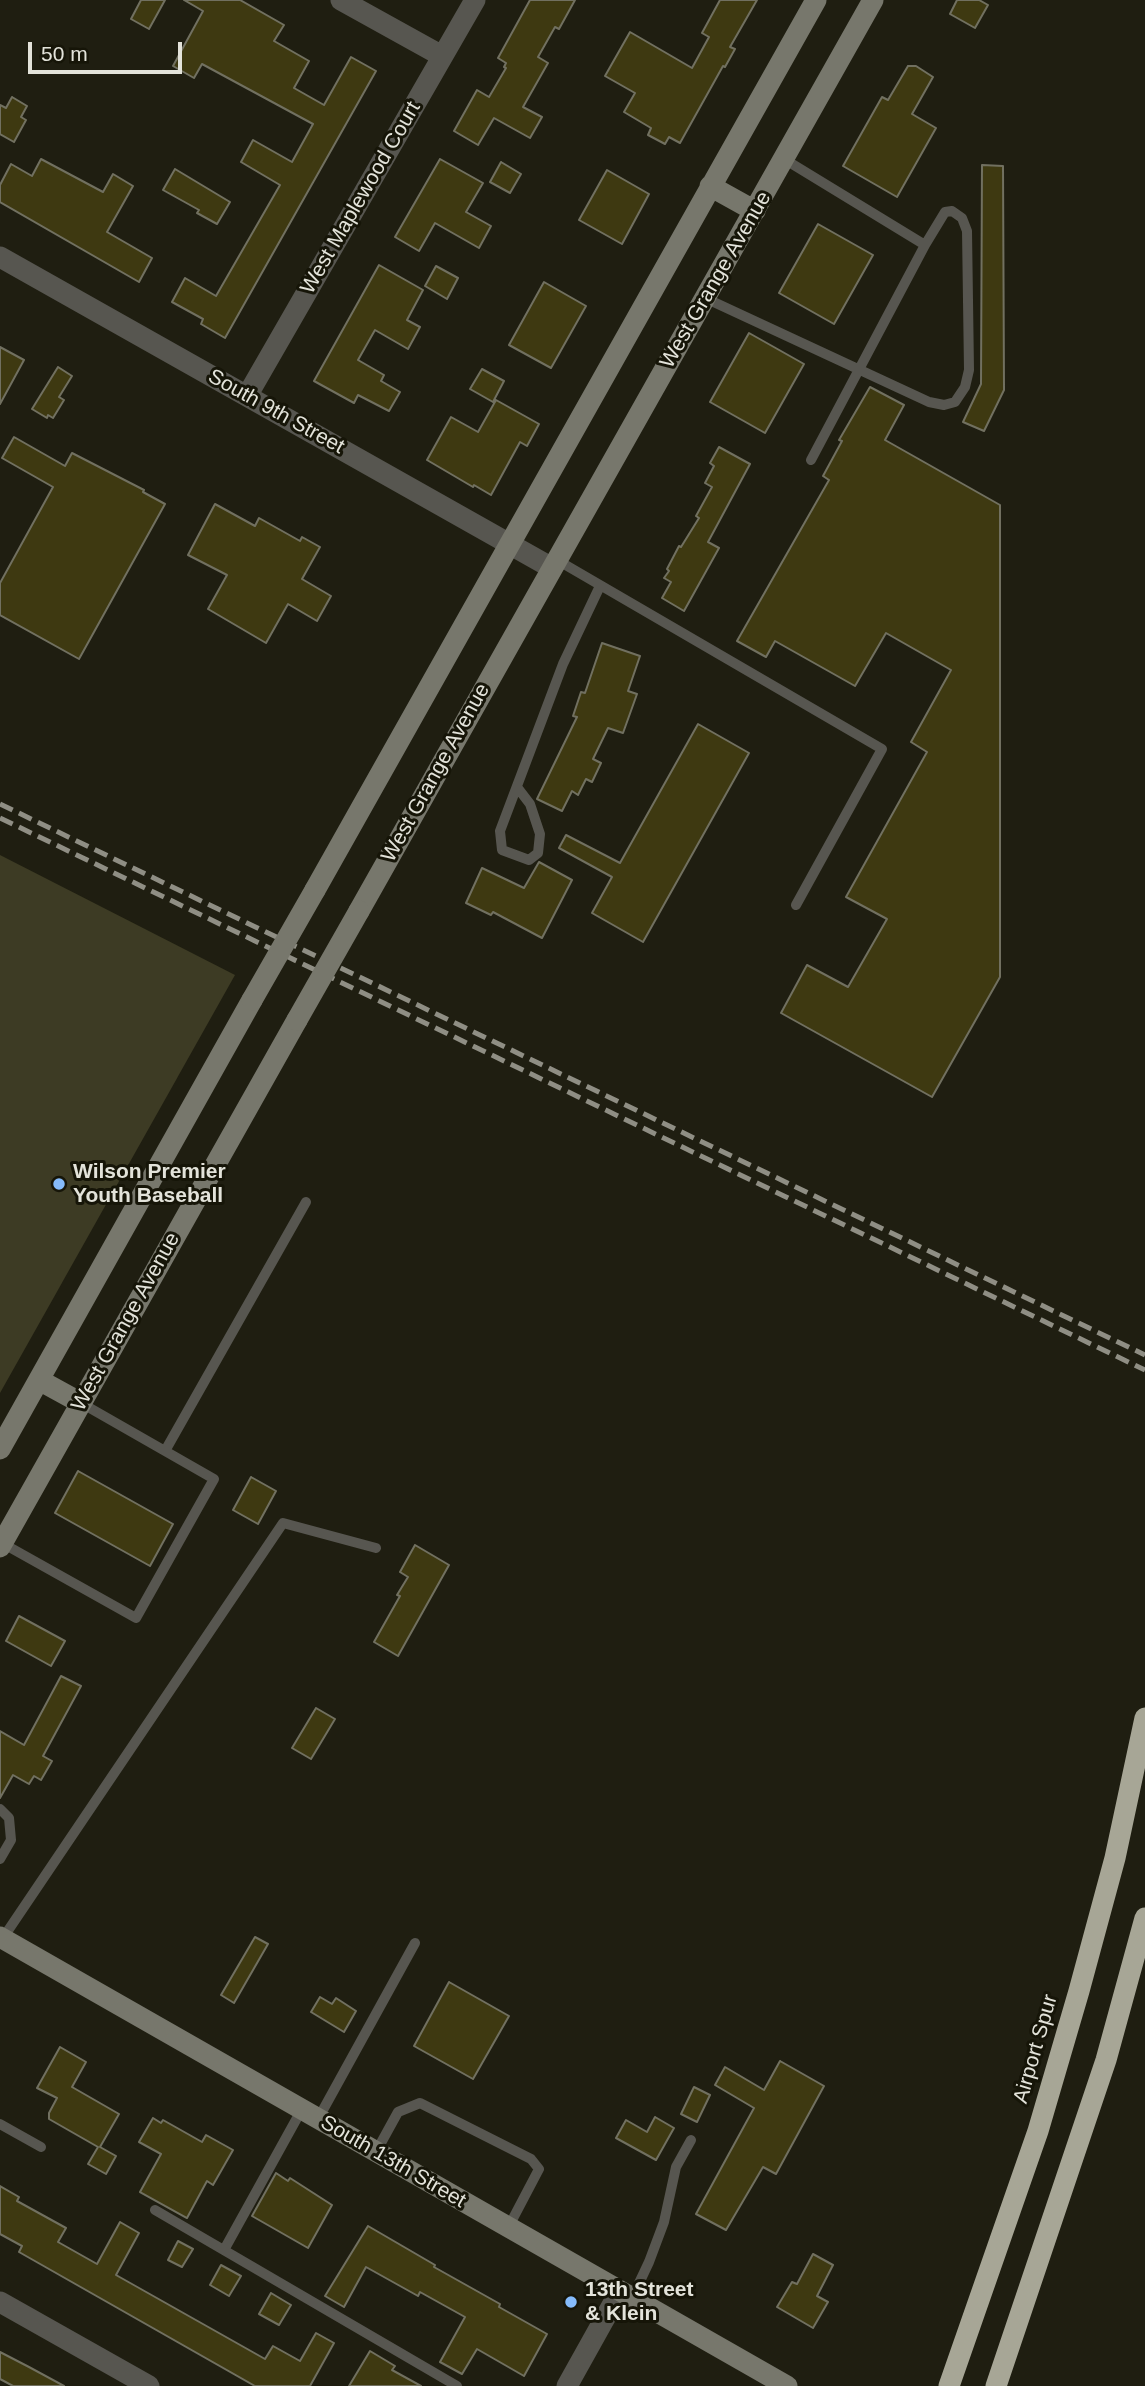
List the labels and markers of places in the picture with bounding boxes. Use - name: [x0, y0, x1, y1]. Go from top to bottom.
- place label: Wilson Premier Youth Baseball: [73, 1159, 226, 1209]
- marker: Wilson Premier Youth Baseball: [51, 1176, 67, 1192]
- place label: 13th Street & Klein: [585, 2277, 694, 2327]
- marker: 13th Street & Klein: [563, 2294, 579, 2310]

